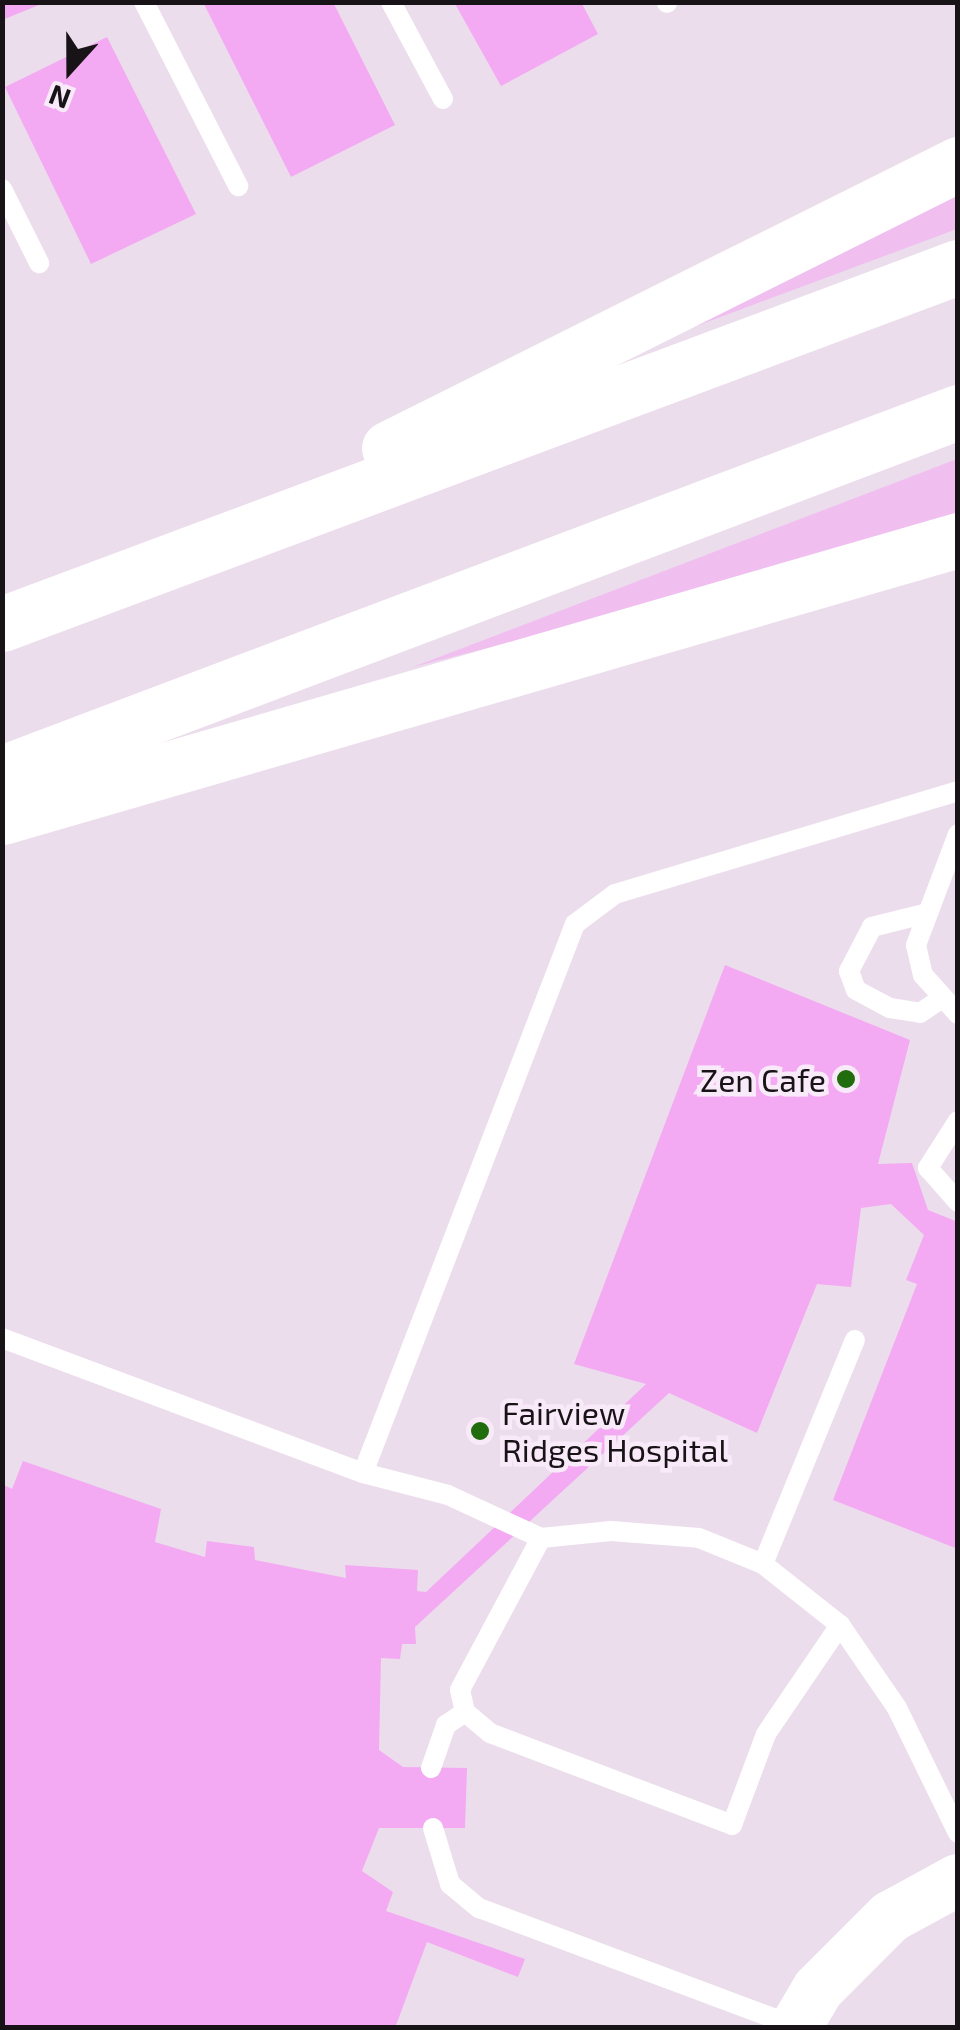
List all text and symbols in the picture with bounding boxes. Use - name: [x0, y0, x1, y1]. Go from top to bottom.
- north arrow: [20, 20, 120, 120]
- text: N: [44, 79, 75, 118]
- place label: Zen Cafe: [700, 1060, 826, 1098]
- marker: Zen Cafe: [835, 1068, 857, 1090]
- place label: Fairview Ridges Hospital: [502, 1394, 728, 1469]
- marker: Fairview Ridges Hospital: [467, 1418, 493, 1444]

